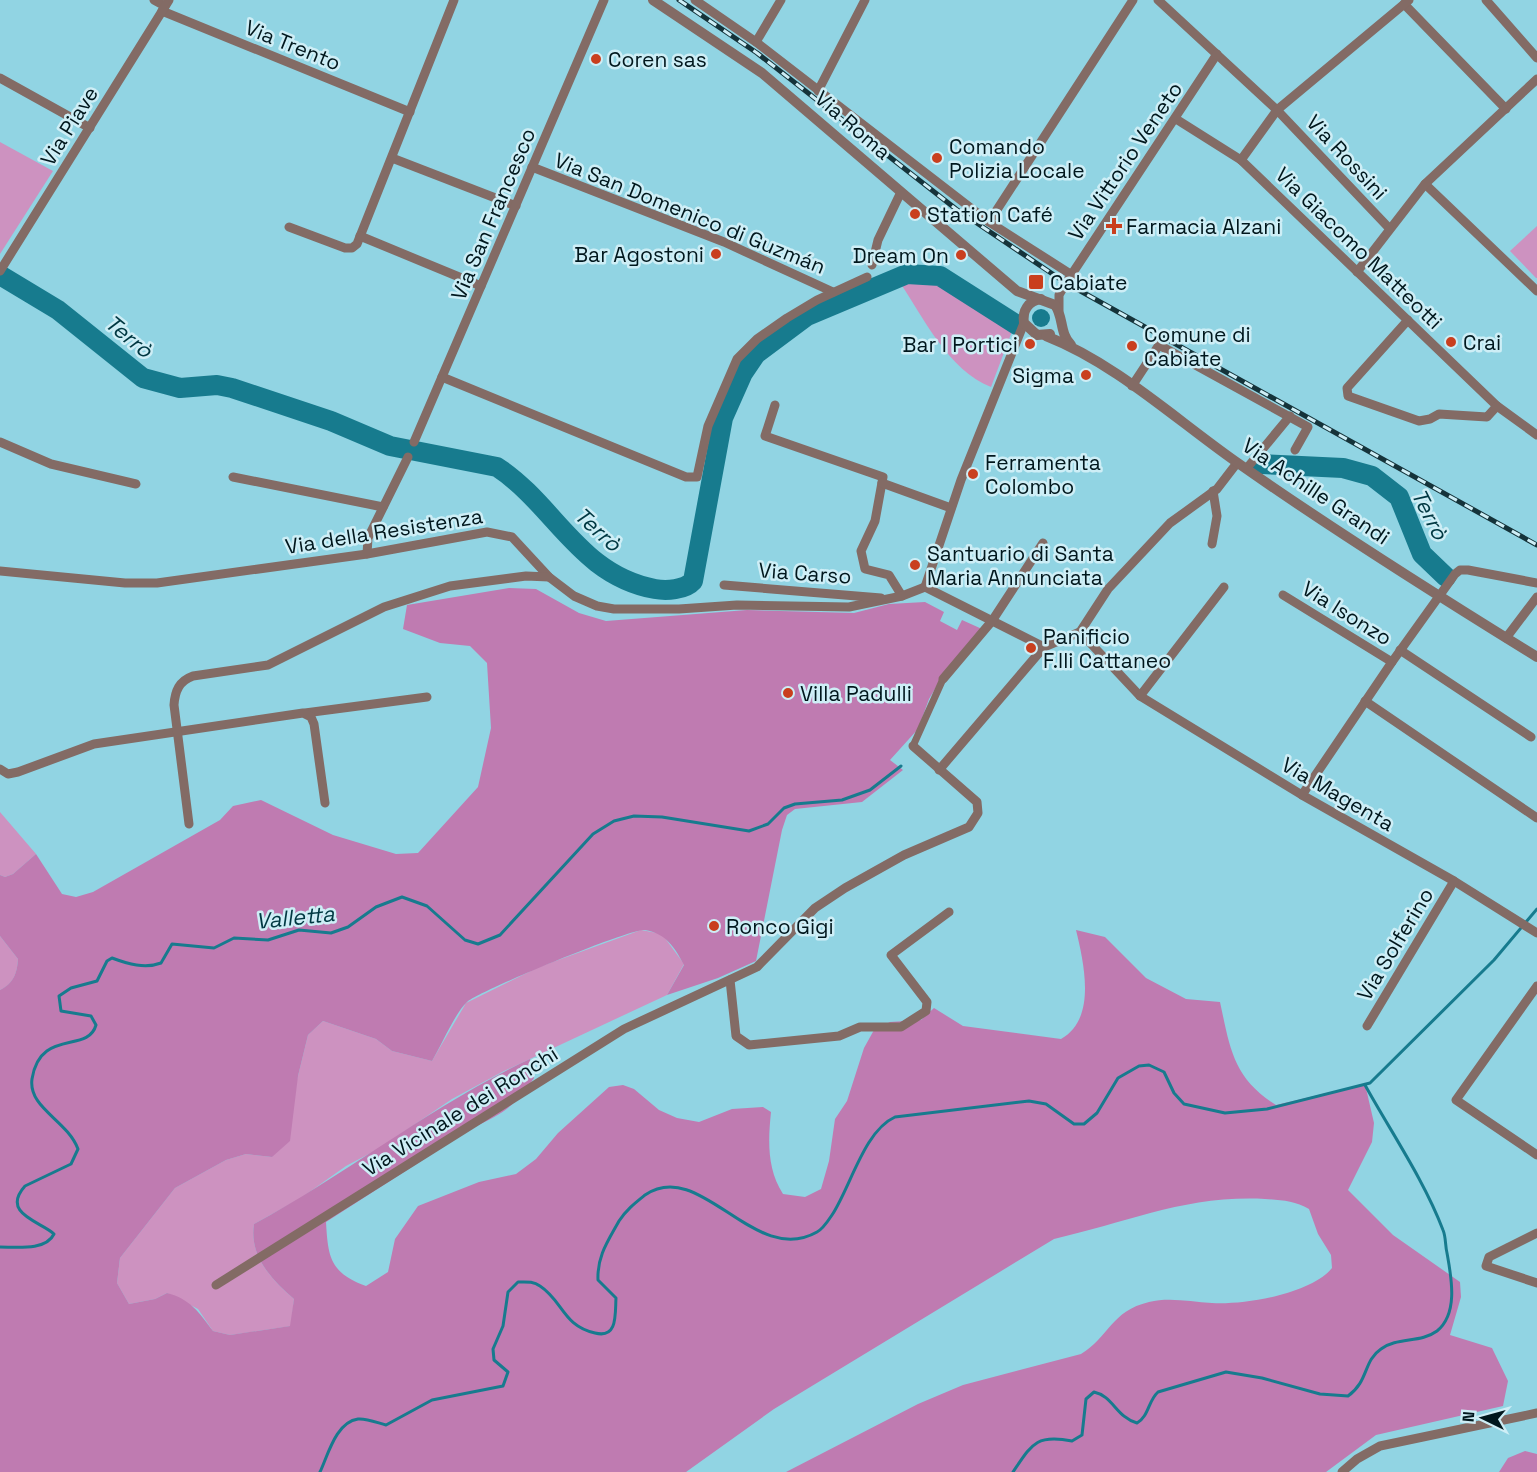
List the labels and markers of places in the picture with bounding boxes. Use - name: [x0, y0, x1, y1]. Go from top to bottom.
- place label: Coren sas: [608, 46, 707, 73]
- marker: Coren sas: [589, 52, 603, 66]
- place label: Comando Polizia Locale: [949, 133, 1085, 184]
- marker: Comando Polizia Locale: [930, 151, 944, 165]
- place label: Station Café: [927, 201, 1053, 228]
- marker: Station Café: [908, 207, 922, 221]
- place label: Farmacia Alzani: [1126, 213, 1281, 240]
- marker: Farmacia Alzani: [1107, 219, 1121, 233]
- place label: Bar Agostoni: [574, 241, 704, 268]
- place label: Dream On: [853, 242, 949, 269]
- marker: Bar Agostoni: [709, 247, 723, 261]
- marker: Dream On: [954, 248, 968, 262]
- place label: Cabiate: [1050, 269, 1127, 296]
- marker: Cabiate: [1027, 273, 1045, 291]
- place label: Comune di Cabiate: [1144, 321, 1251, 372]
- place label: Crai: [1463, 329, 1501, 356]
- place label: Bar I Portici: [903, 331, 1018, 358]
- marker: Crai: [1444, 335, 1458, 349]
- marker: Bar I Portici: [1023, 337, 1037, 351]
- marker: Comune di Cabiate: [1125, 339, 1139, 353]
- place label: Sigma: [1012, 362, 1074, 389]
- marker: Sigma: [1079, 368, 1093, 382]
- place label: Ferramenta Colombo: [985, 449, 1101, 500]
- marker: Ferramenta Colombo: [966, 467, 980, 481]
- place label: Santuario di Santa Maria Annunciata: [927, 540, 1114, 591]
- marker: Santuario di Santa Maria Annunciata: [908, 558, 922, 572]
- place label: Panificio F.lli Cattaneo: [1043, 623, 1171, 674]
- marker: Panificio F.lli Cattaneo: [1024, 641, 1038, 655]
- place label: Villa Padulli: [800, 680, 912, 707]
- marker: Villa Padulli: [781, 686, 795, 700]
- place label: Ronco Gigi: [726, 913, 834, 940]
- marker: Ronco Gigi: [707, 919, 721, 933]

